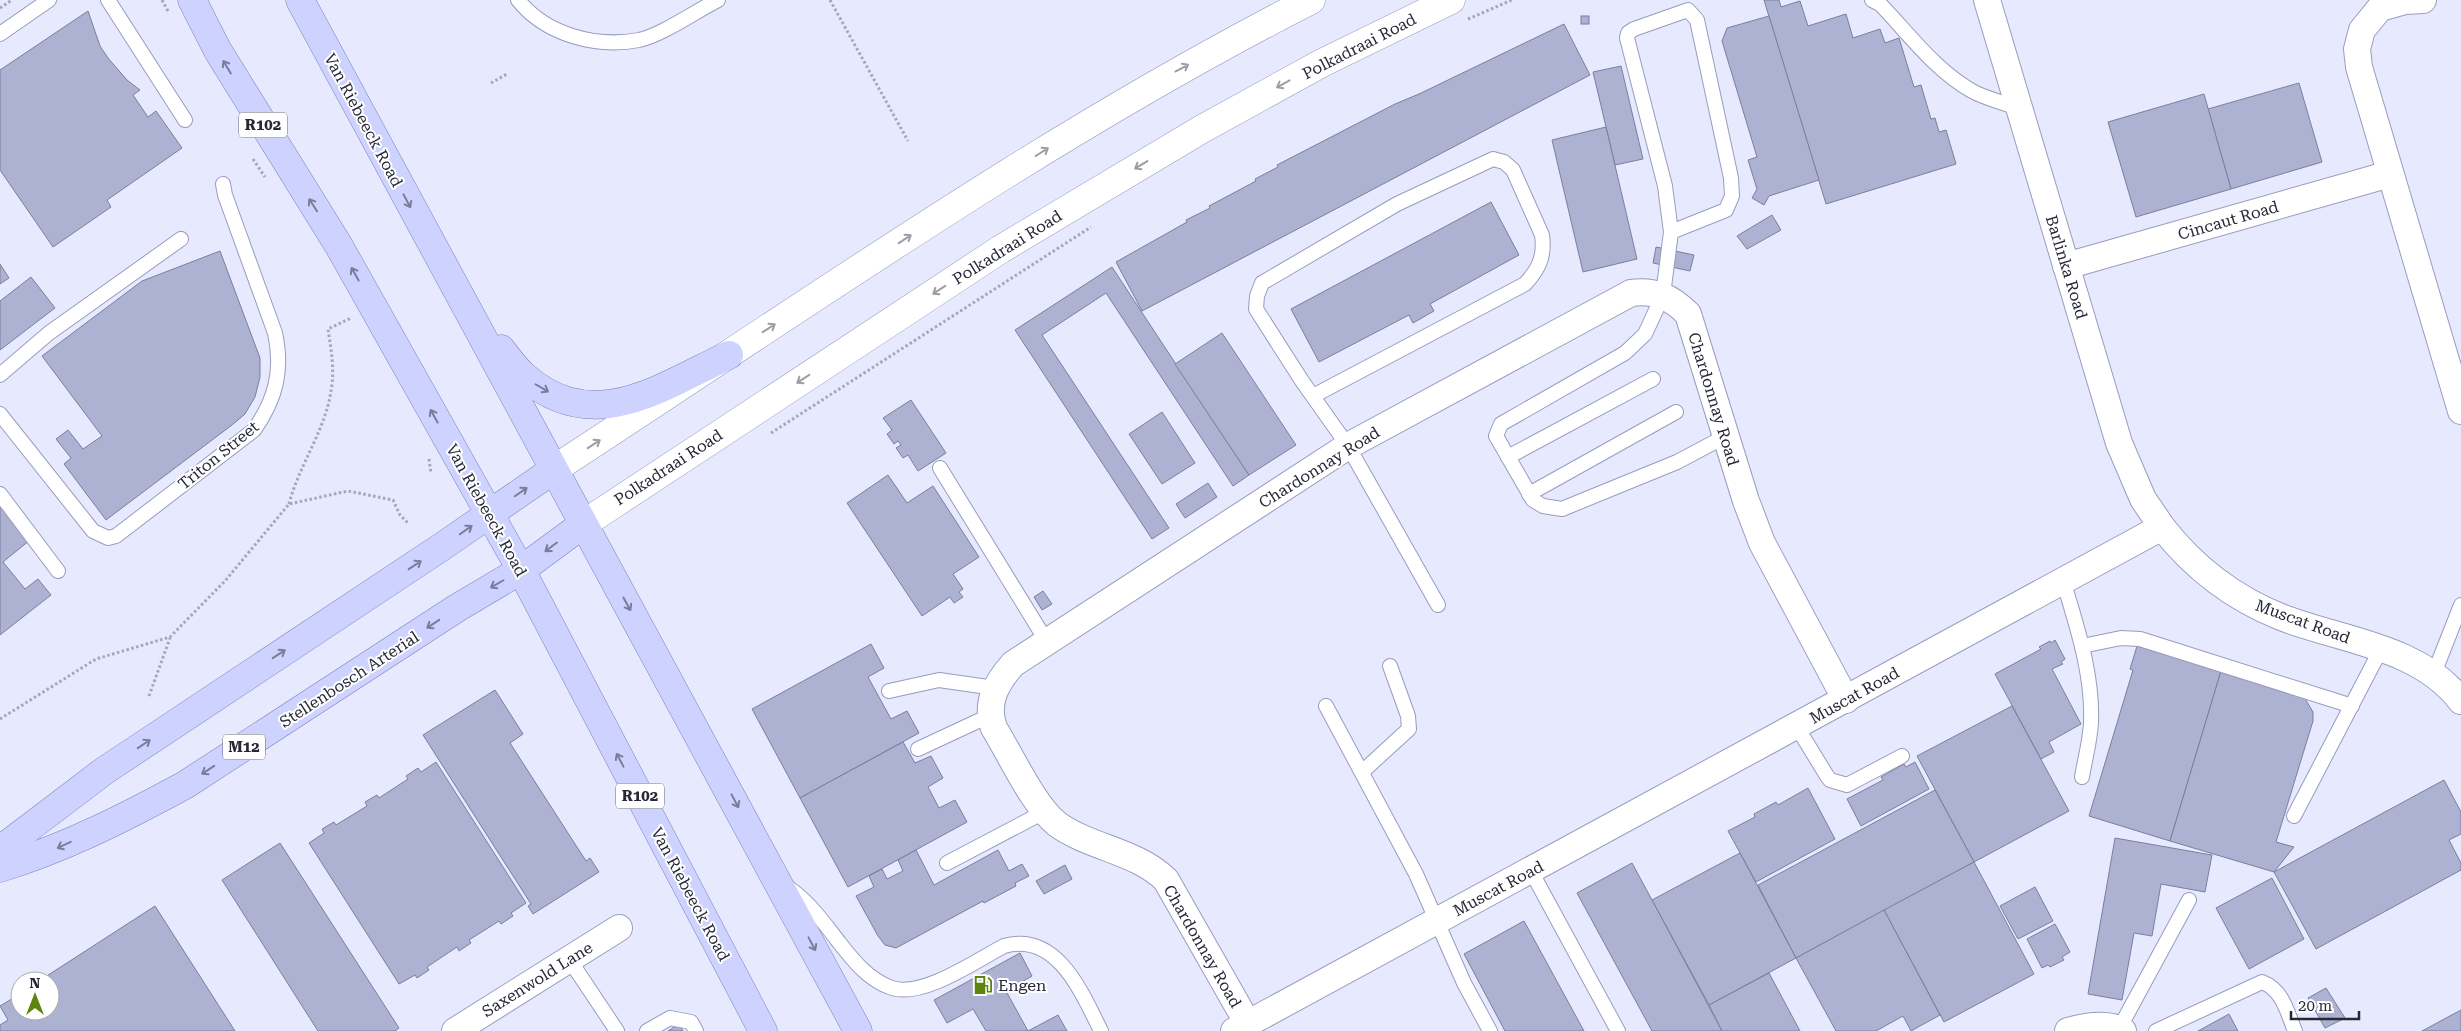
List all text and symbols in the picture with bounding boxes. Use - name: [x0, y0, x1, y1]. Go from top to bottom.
- street label: Polkadraai Road: [1299, 10, 1419, 83]
- street label: Van Riebeeck Road: [320, 50, 407, 190]
- one-way arrow: [222, 60, 232, 74]
- one-way arrow: [1174, 63, 1189, 73]
- one-way arrow: [1276, 80, 1290, 90]
- road number: R102: [239, 112, 287, 138]
- one-way arrow: [1035, 146, 1049, 156]
- one-way arrow: [1135, 160, 1149, 170]
- one-way arrow: [402, 193, 412, 208]
- street label: Cincaut Road: [2176, 197, 2281, 244]
- one-way arrow: [307, 198, 318, 212]
- street label: Polkadraai Road: [949, 206, 1065, 289]
- street label: Barlinka Road: [2042, 213, 2091, 321]
- one-way arrow: [898, 234, 912, 244]
- one-way arrow: [349, 268, 359, 282]
- one-way arrow: [932, 285, 946, 295]
- one-way arrow: [762, 323, 776, 333]
- street label: Chardonnay Road: [1684, 330, 1743, 468]
- one-way arrow: [797, 375, 811, 385]
- one-way arrow: [535, 384, 549, 394]
- one-way arrow: [429, 409, 438, 424]
- street label: Triton Street: [174, 417, 262, 494]
- street label: Chardonnay Road: [1255, 423, 1383, 512]
- street label: Polkadraai Road: [611, 425, 726, 509]
- one-way arrow: [586, 438, 600, 448]
- street label: Van Riebeeck Road: [442, 441, 531, 580]
- one-way arrow: [514, 487, 528, 497]
- one-way arrow: [459, 525, 473, 535]
- one-way arrow: [545, 542, 558, 553]
- one-way arrow: [408, 559, 422, 570]
- one-way arrow: [491, 579, 505, 589]
- one-way arrow: [622, 596, 632, 611]
- street label: Muscat Road: [2253, 596, 2353, 647]
- one-way arrow: [426, 619, 440, 629]
- street label: Stellenbosch Arterial: [276, 627, 422, 731]
- one-way arrow: [272, 649, 286, 659]
- street label: Muscat Road: [1806, 663, 1902, 728]
- road number: M12: [223, 734, 265, 760]
- one-way arrow: [137, 739, 151, 749]
- one-way arrow: [615, 752, 625, 767]
- one-way arrow: [202, 765, 216, 775]
- road number: R102: [616, 784, 664, 808]
- one-way arrow: [730, 793, 740, 808]
- street label: Van Riebeeck Road: [647, 824, 734, 964]
- one-way arrow: [57, 840, 72, 850]
- street label: Muscat Road: [1450, 857, 1547, 920]
- street label: Chardonnay Road: [1160, 881, 1245, 1011]
- one-way arrow: [807, 937, 817, 951]
- street label: Saxenwold Lane: [479, 938, 596, 1021]
- north arrow: [10, 971, 60, 1021]
- fuel station icon: Engen: [972, 974, 994, 996]
- text: N: [30, 975, 41, 991]
- place label: Engen: [998, 976, 1046, 995]
- scale bar: [2291, 988, 2358, 1020]
- text: 20 m: [2298, 997, 2333, 1015]

